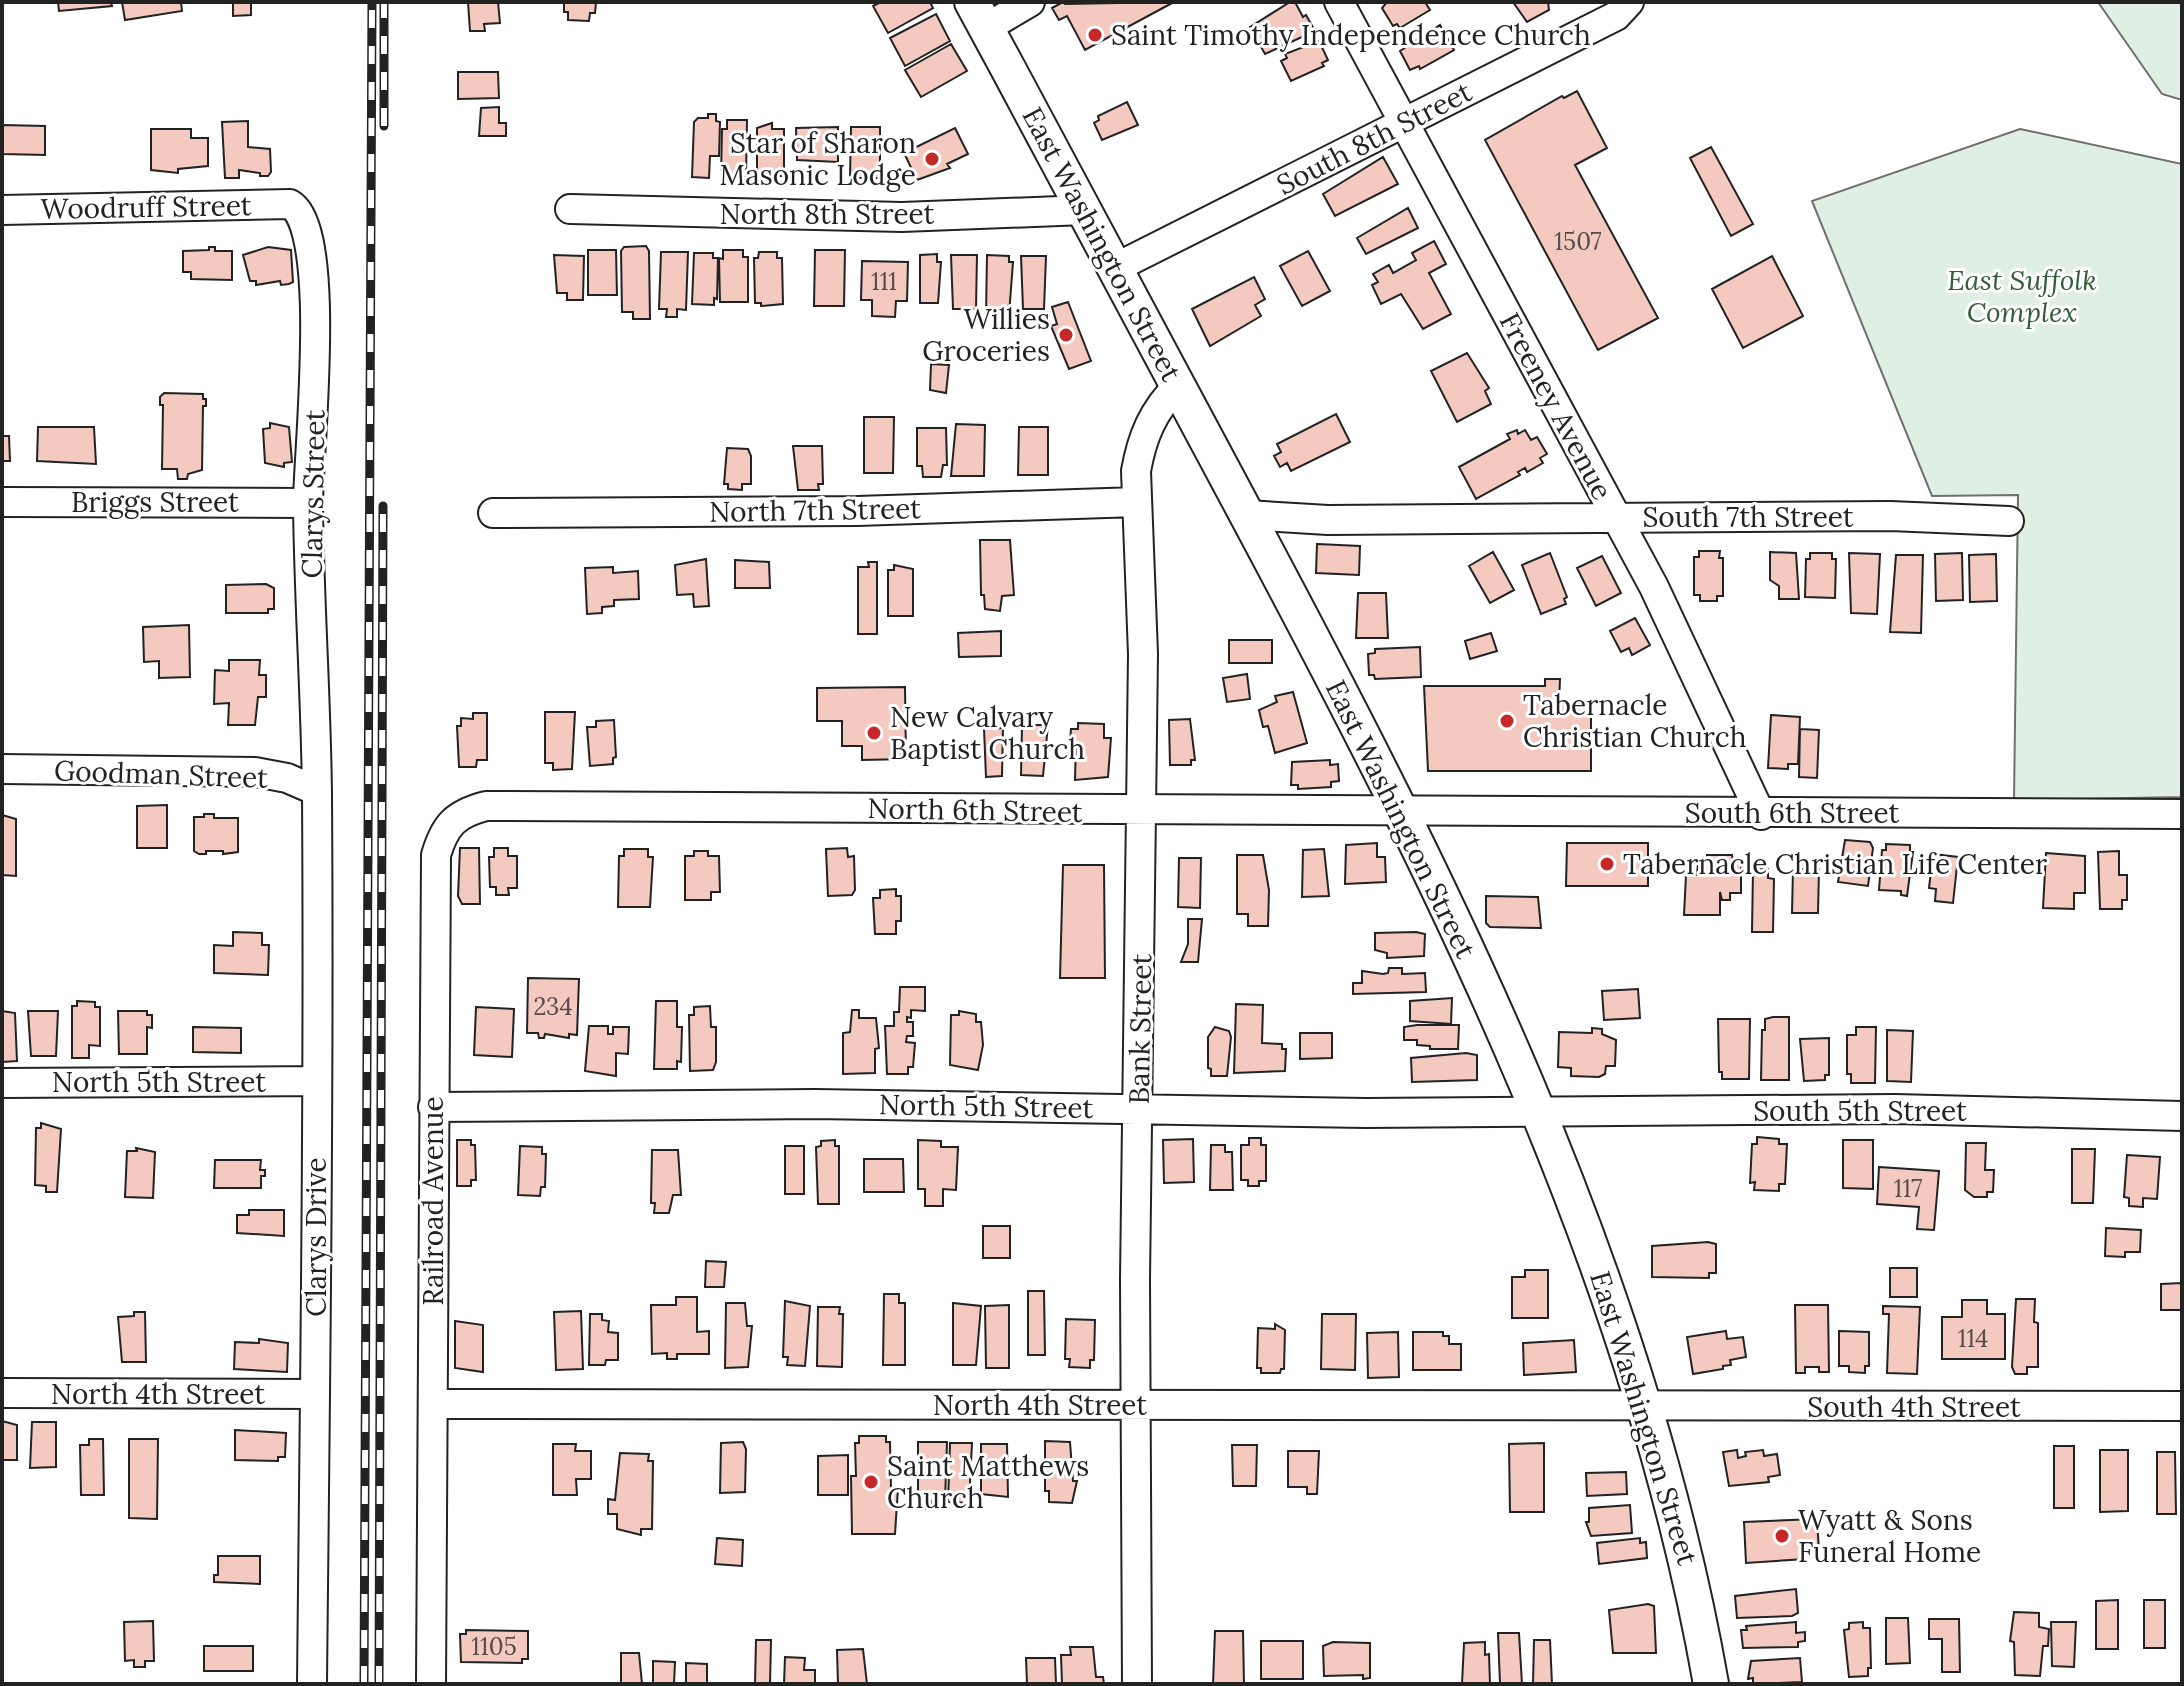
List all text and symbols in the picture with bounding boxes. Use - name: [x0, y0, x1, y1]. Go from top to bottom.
- place label: Saint Timothy Independence Church: [1111, 17, 1591, 53]
- marker: Saint Timothy Independence Church: [1086, 26, 1104, 44]
- street label: South 8th Street: [1270, 73, 1478, 203]
- street label: East Washington Street: [1014, 101, 1190, 387]
- place label: Star of Sharon Masonic Lodge: [720, 125, 916, 193]
- marker: Star of Sharon Masonic Lodge: [923, 150, 941, 168]
- street label: Woodruff Street: [40, 187, 252, 227]
- street label: North 8th Street: [720, 196, 935, 232]
- house number: 1507: [1554, 226, 1602, 257]
- park label: East Suffolk Complex: [1947, 262, 2097, 330]
- house number: 111: [871, 266, 897, 297]
- place label: Willies Groceries: [922, 301, 1050, 369]
- street label: Freeney Avenue: [1492, 306, 1620, 506]
- marker: Willies Groceries: [1057, 326, 1075, 344]
- street label: Clarys Street: [294, 409, 332, 579]
- street label: Briggs Street: [71, 484, 239, 520]
- street label: North 7th Street: [709, 490, 921, 530]
- street label: South 7th Street: [1642, 499, 1854, 535]
- street label: East Washington Street: [1318, 674, 1484, 964]
- place label: Tabernacle Christian Church: [1523, 687, 1746, 755]
- place label: New Calvary Baptist Church: [890, 699, 1085, 767]
- marker: Tabernacle Christian Church: [1498, 712, 1516, 730]
- marker: New Calvary Baptist Church: [865, 724, 883, 742]
- street label: Goodman Street: [53, 752, 269, 796]
- street label: North 6th Street: [867, 790, 1083, 830]
- street label: South 6th Street: [1685, 795, 1899, 831]
- place label: Tabernacle Christian Life Center: [1623, 846, 2047, 882]
- marker: Tabernacle Christian Life Center: [1598, 855, 1616, 873]
- street label: Bank Street: [1121, 953, 1159, 1105]
- house number: 234: [534, 991, 572, 1022]
- street label: North 5th Street: [52, 1064, 266, 1100]
- street label: North 5th Street: [879, 1086, 1094, 1126]
- street label: South 5th Street: [1753, 1093, 1967, 1129]
- street label: Railroad Avenue: [415, 1096, 451, 1306]
- street label: Clarys Drive: [298, 1157, 334, 1317]
- house number: 117: [1894, 1173, 1922, 1204]
- street label: East Washington Street: [1582, 1267, 1706, 1569]
- house number: 114: [1958, 1323, 1988, 1354]
- street label: North 4th Street: [51, 1376, 265, 1412]
- street label: North 4th Street: [933, 1387, 1147, 1423]
- street label: South 4th Street: [1807, 1389, 2021, 1425]
- place label: Saint Matthews Church: [887, 1448, 1089, 1516]
- marker: Saint Matthews Church: [862, 1473, 880, 1491]
- place label: Wyatt & Sons Funeral Home: [1798, 1502, 1981, 1570]
- marker: Wyatt & Sons Funeral Home: [1773, 1527, 1791, 1545]
- house number: 1105: [471, 1631, 517, 1662]

